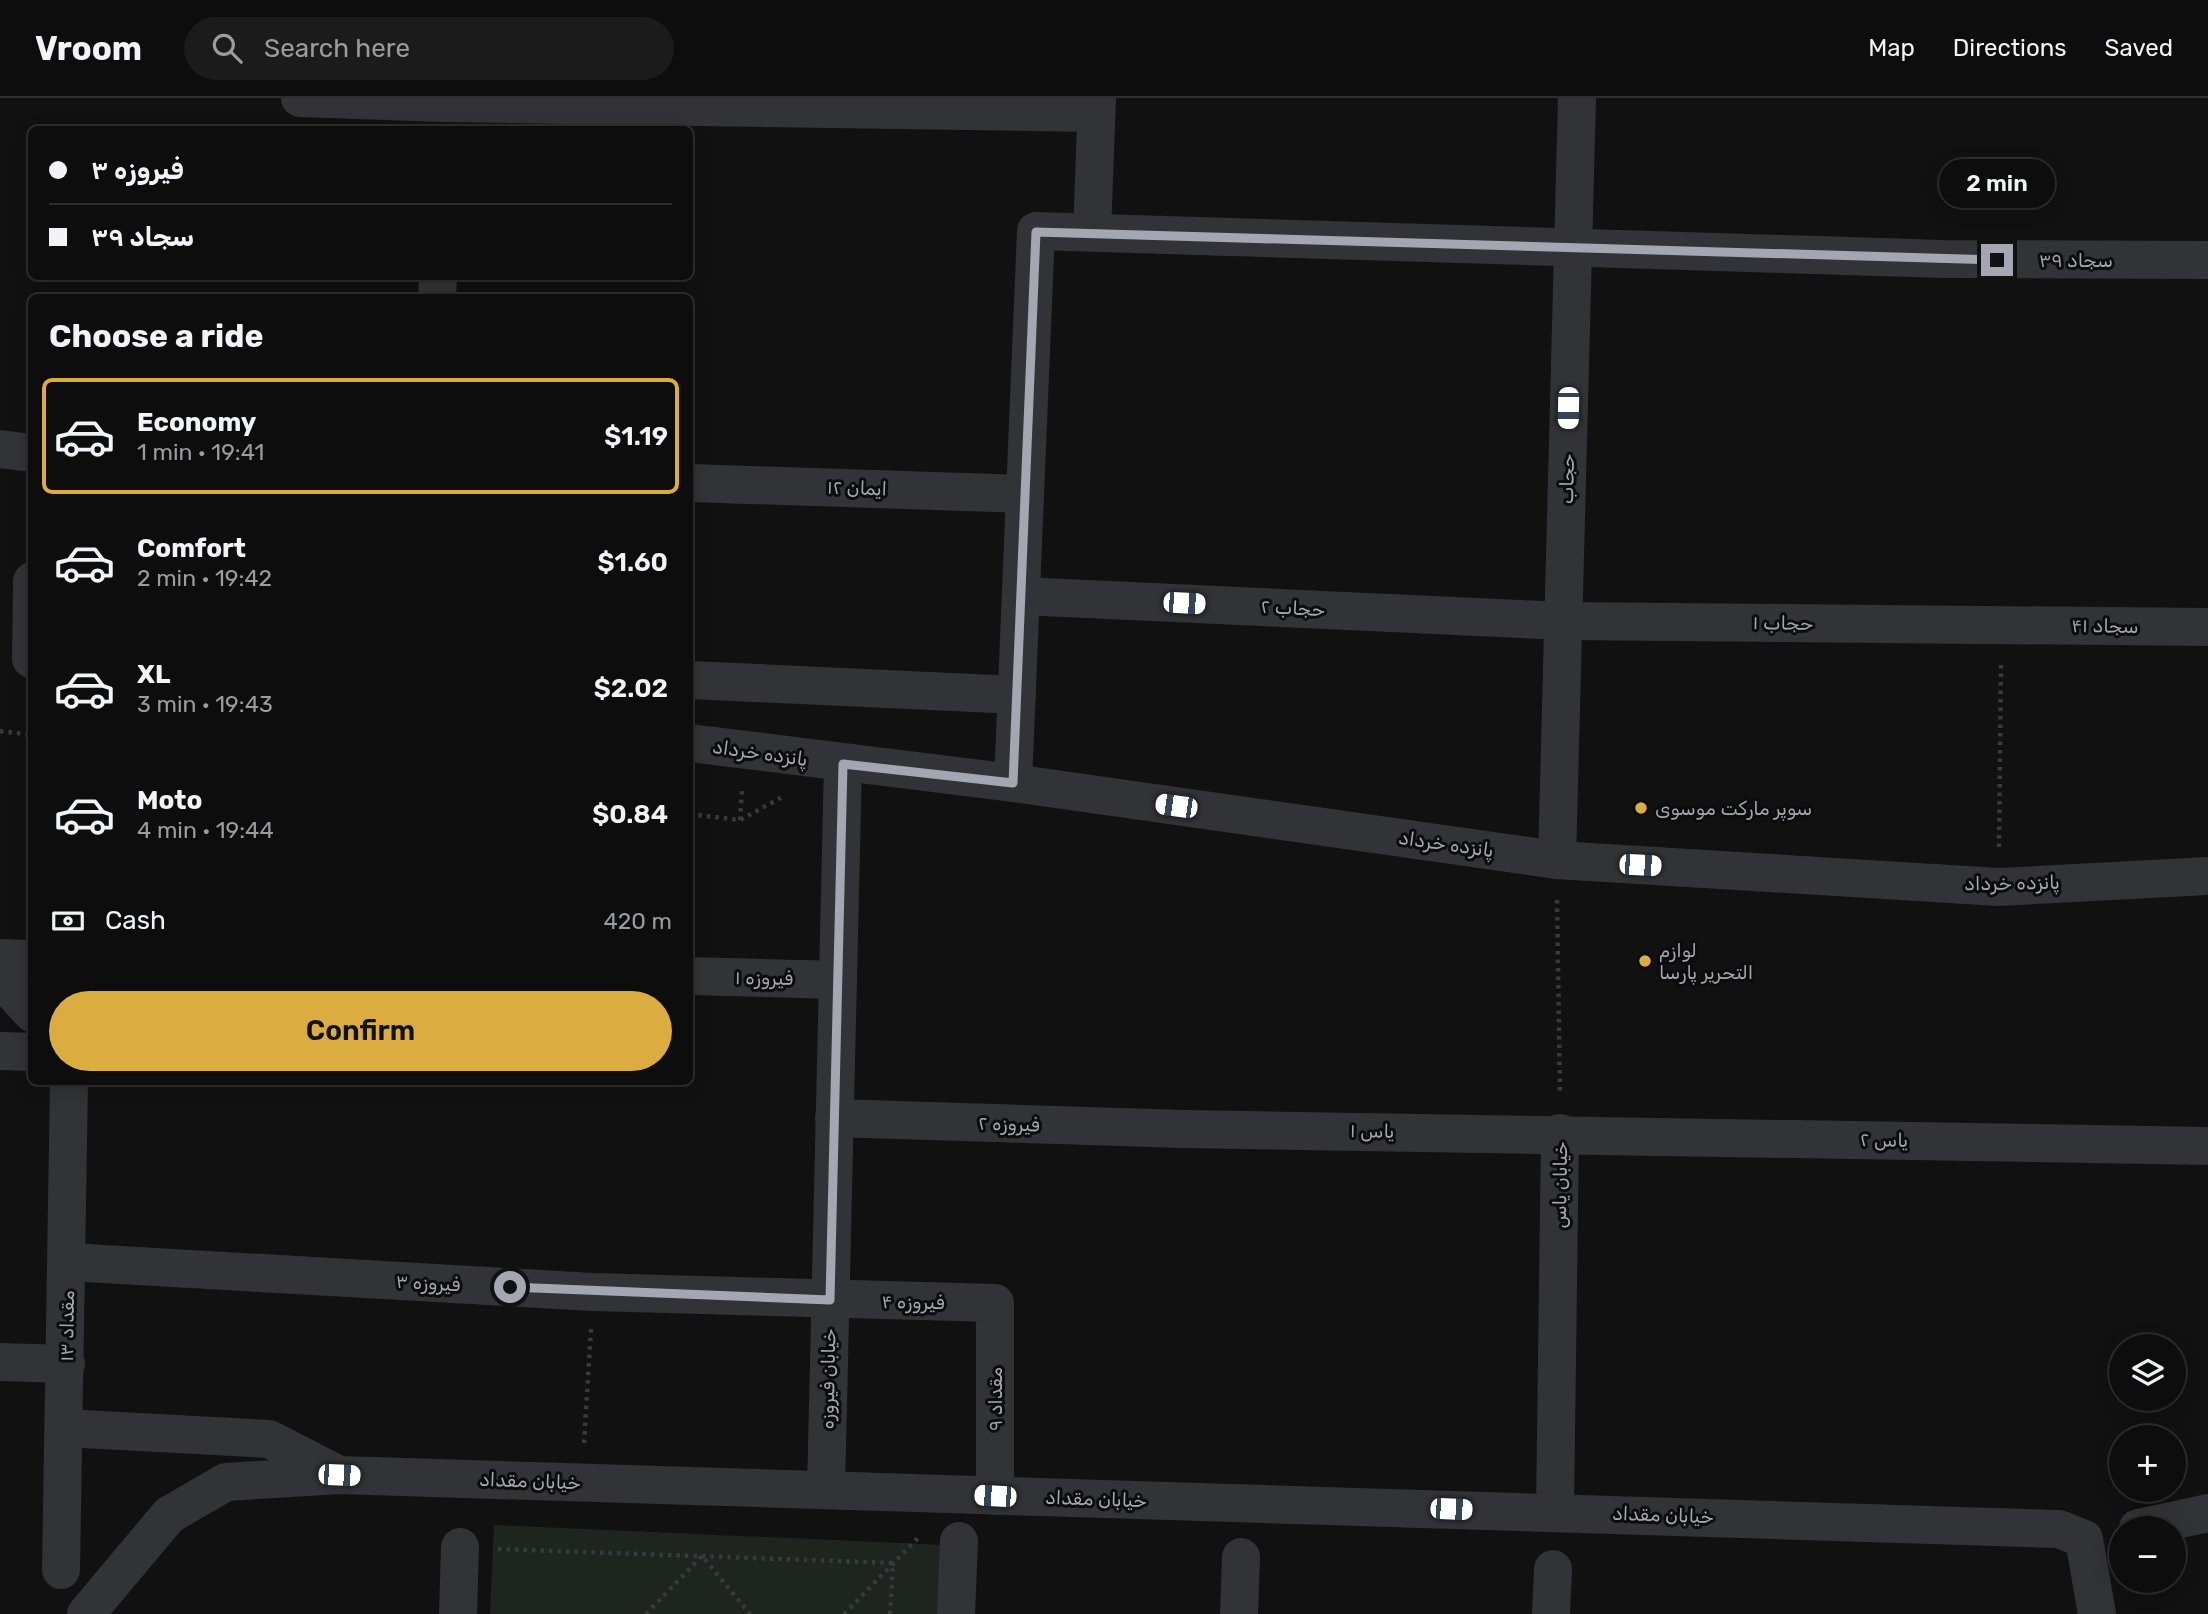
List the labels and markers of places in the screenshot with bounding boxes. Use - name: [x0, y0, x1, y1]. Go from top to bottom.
- place label: سوپر مارکت موسوی: [1655, 797, 1812, 822]
- marker: سوپر مارکت موسوی: [1633, 800, 1649, 816]
- place label: لوازم التحریر پارسا: [1659, 939, 1753, 986]
- marker: لوازم التحریر پارسا: [1637, 953, 1653, 969]

